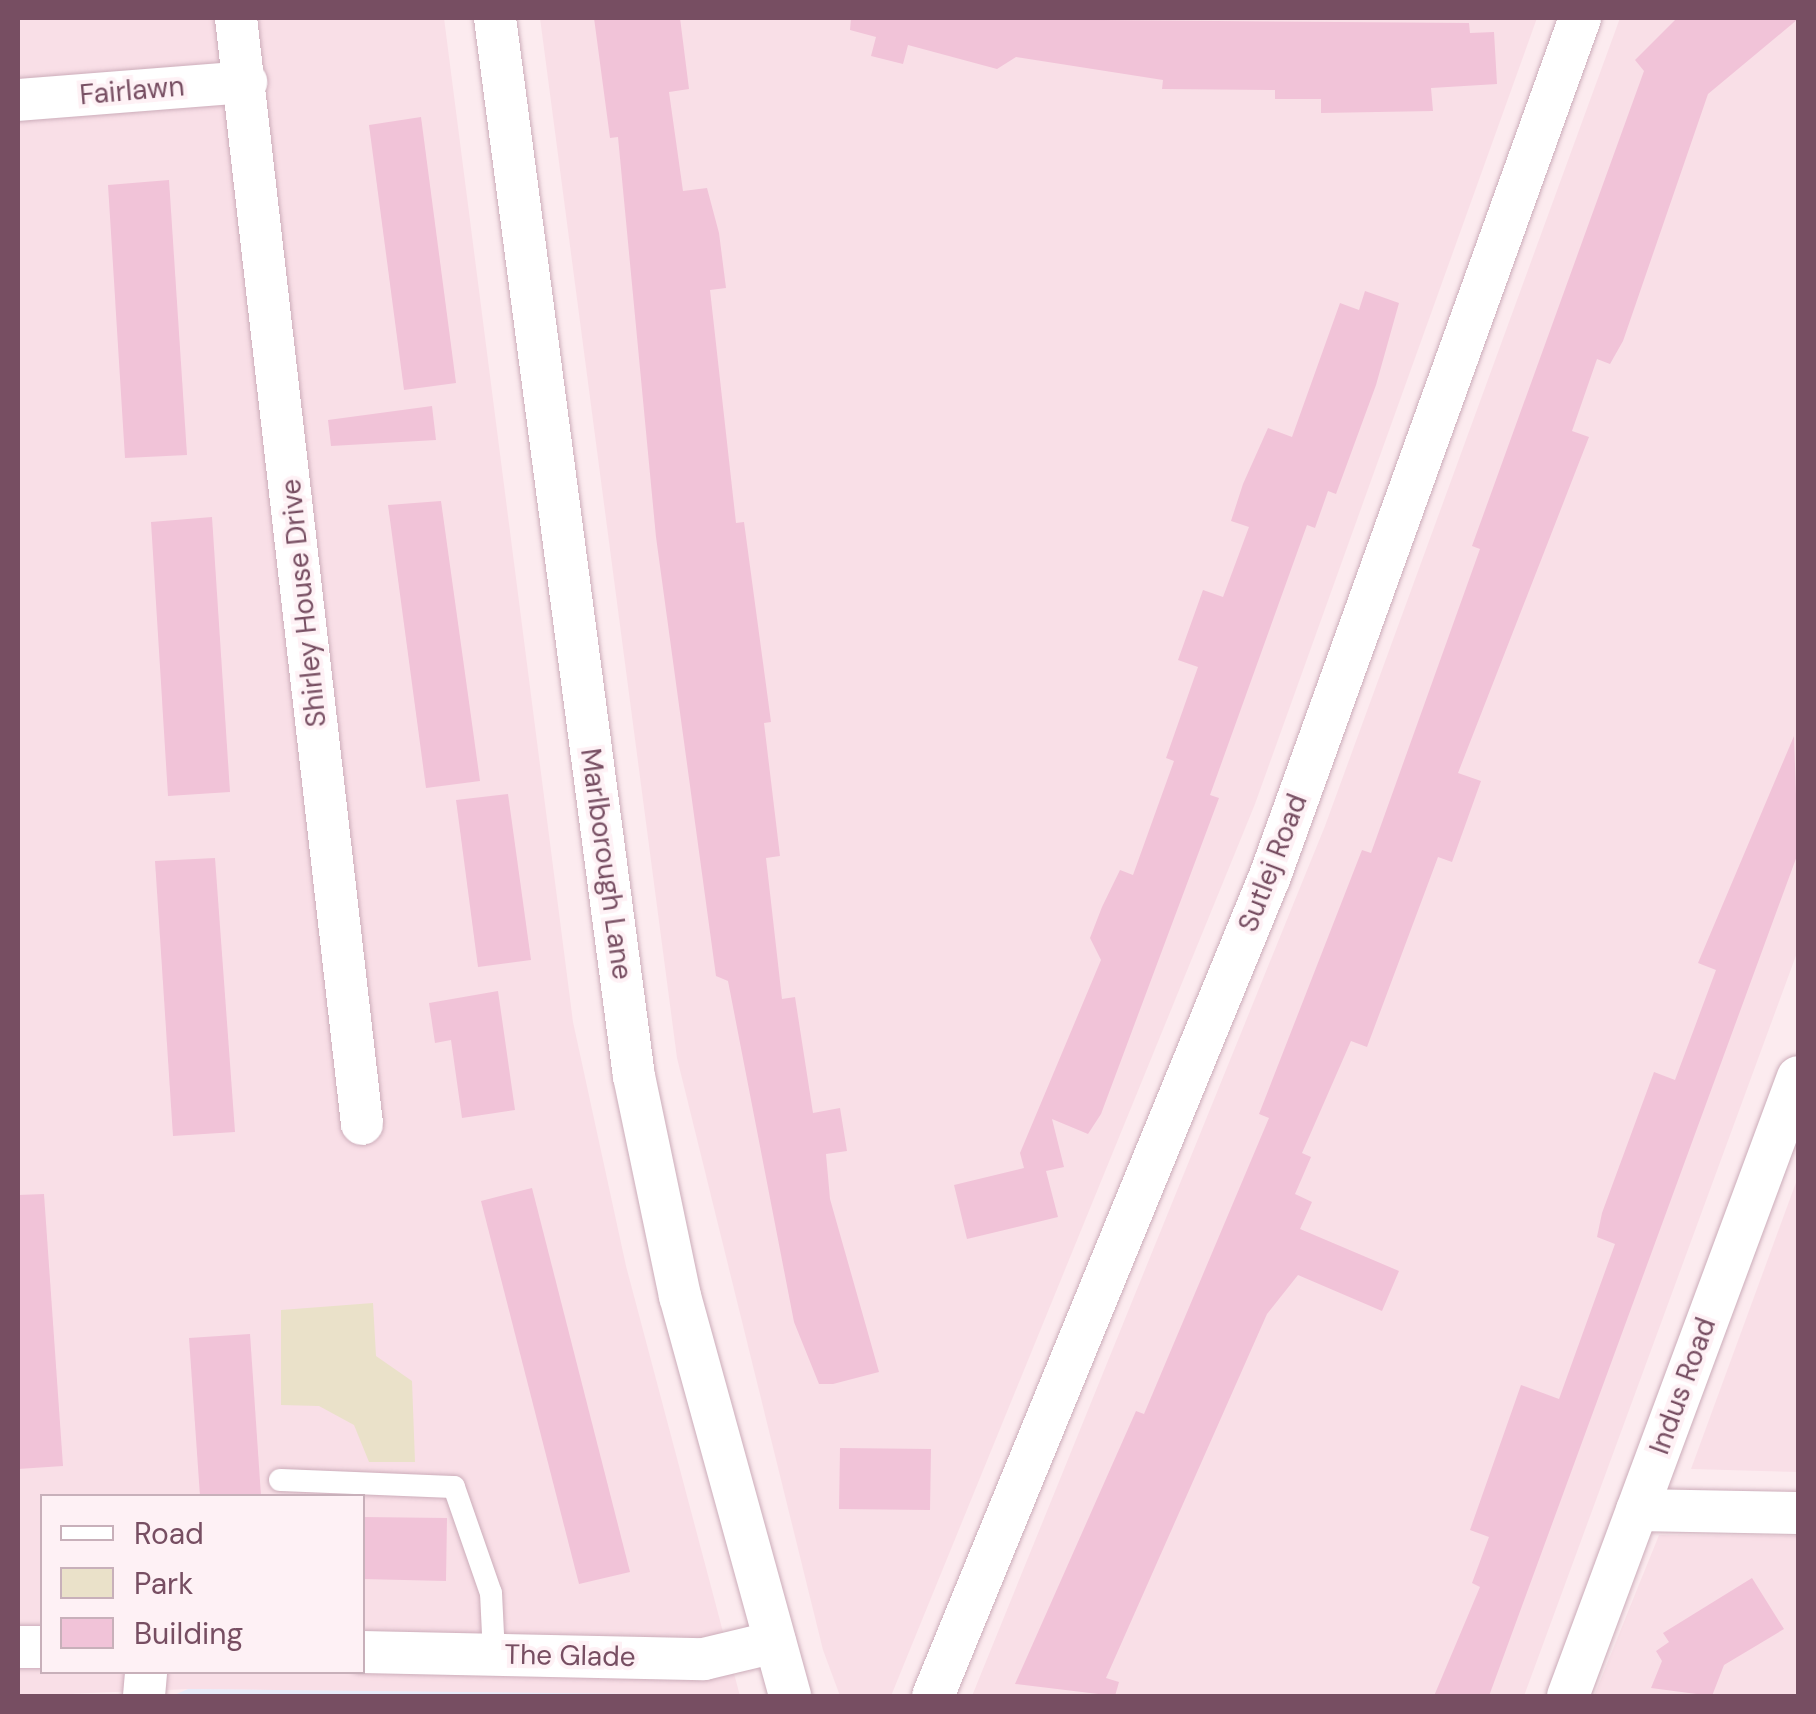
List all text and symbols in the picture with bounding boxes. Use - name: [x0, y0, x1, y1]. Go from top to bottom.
- street label: Fairlawn: [78, 70, 186, 112]
- street label: Shirley House Drive: [274, 477, 334, 729]
- street label: Marlborough Lane: [573, 746, 639, 982]
- street label: Sutlej Road: [1231, 789, 1315, 937]
- street label: Indus Road: [1643, 1313, 1723, 1459]
- legend: [40, 1494, 365, 1674]
- text: Road: [134, 1514, 204, 1553]
- text: Park: [134, 1564, 193, 1603]
- text: Building: [134, 1614, 243, 1653]
- street label: The Glade: [504, 1638, 636, 1674]

